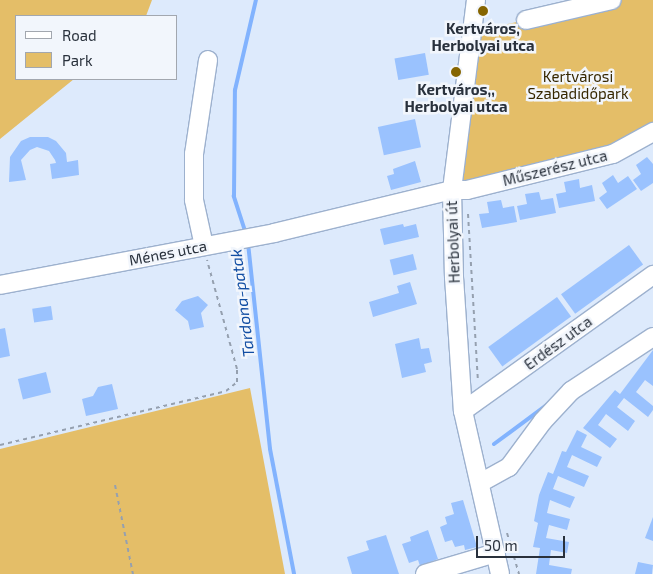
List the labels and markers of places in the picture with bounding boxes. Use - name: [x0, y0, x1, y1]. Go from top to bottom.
- marker: Kertváros, Herbolyai utca: [477, 5, 489, 17]
- place label: Kertváros, Herbolyai utca: [431, 19, 535, 54]
- marker: Kertváros,, Herbolyai utca: [450, 66, 462, 78]
- place label: Kertváros,, Herbolyai utca: [404, 80, 508, 115]

